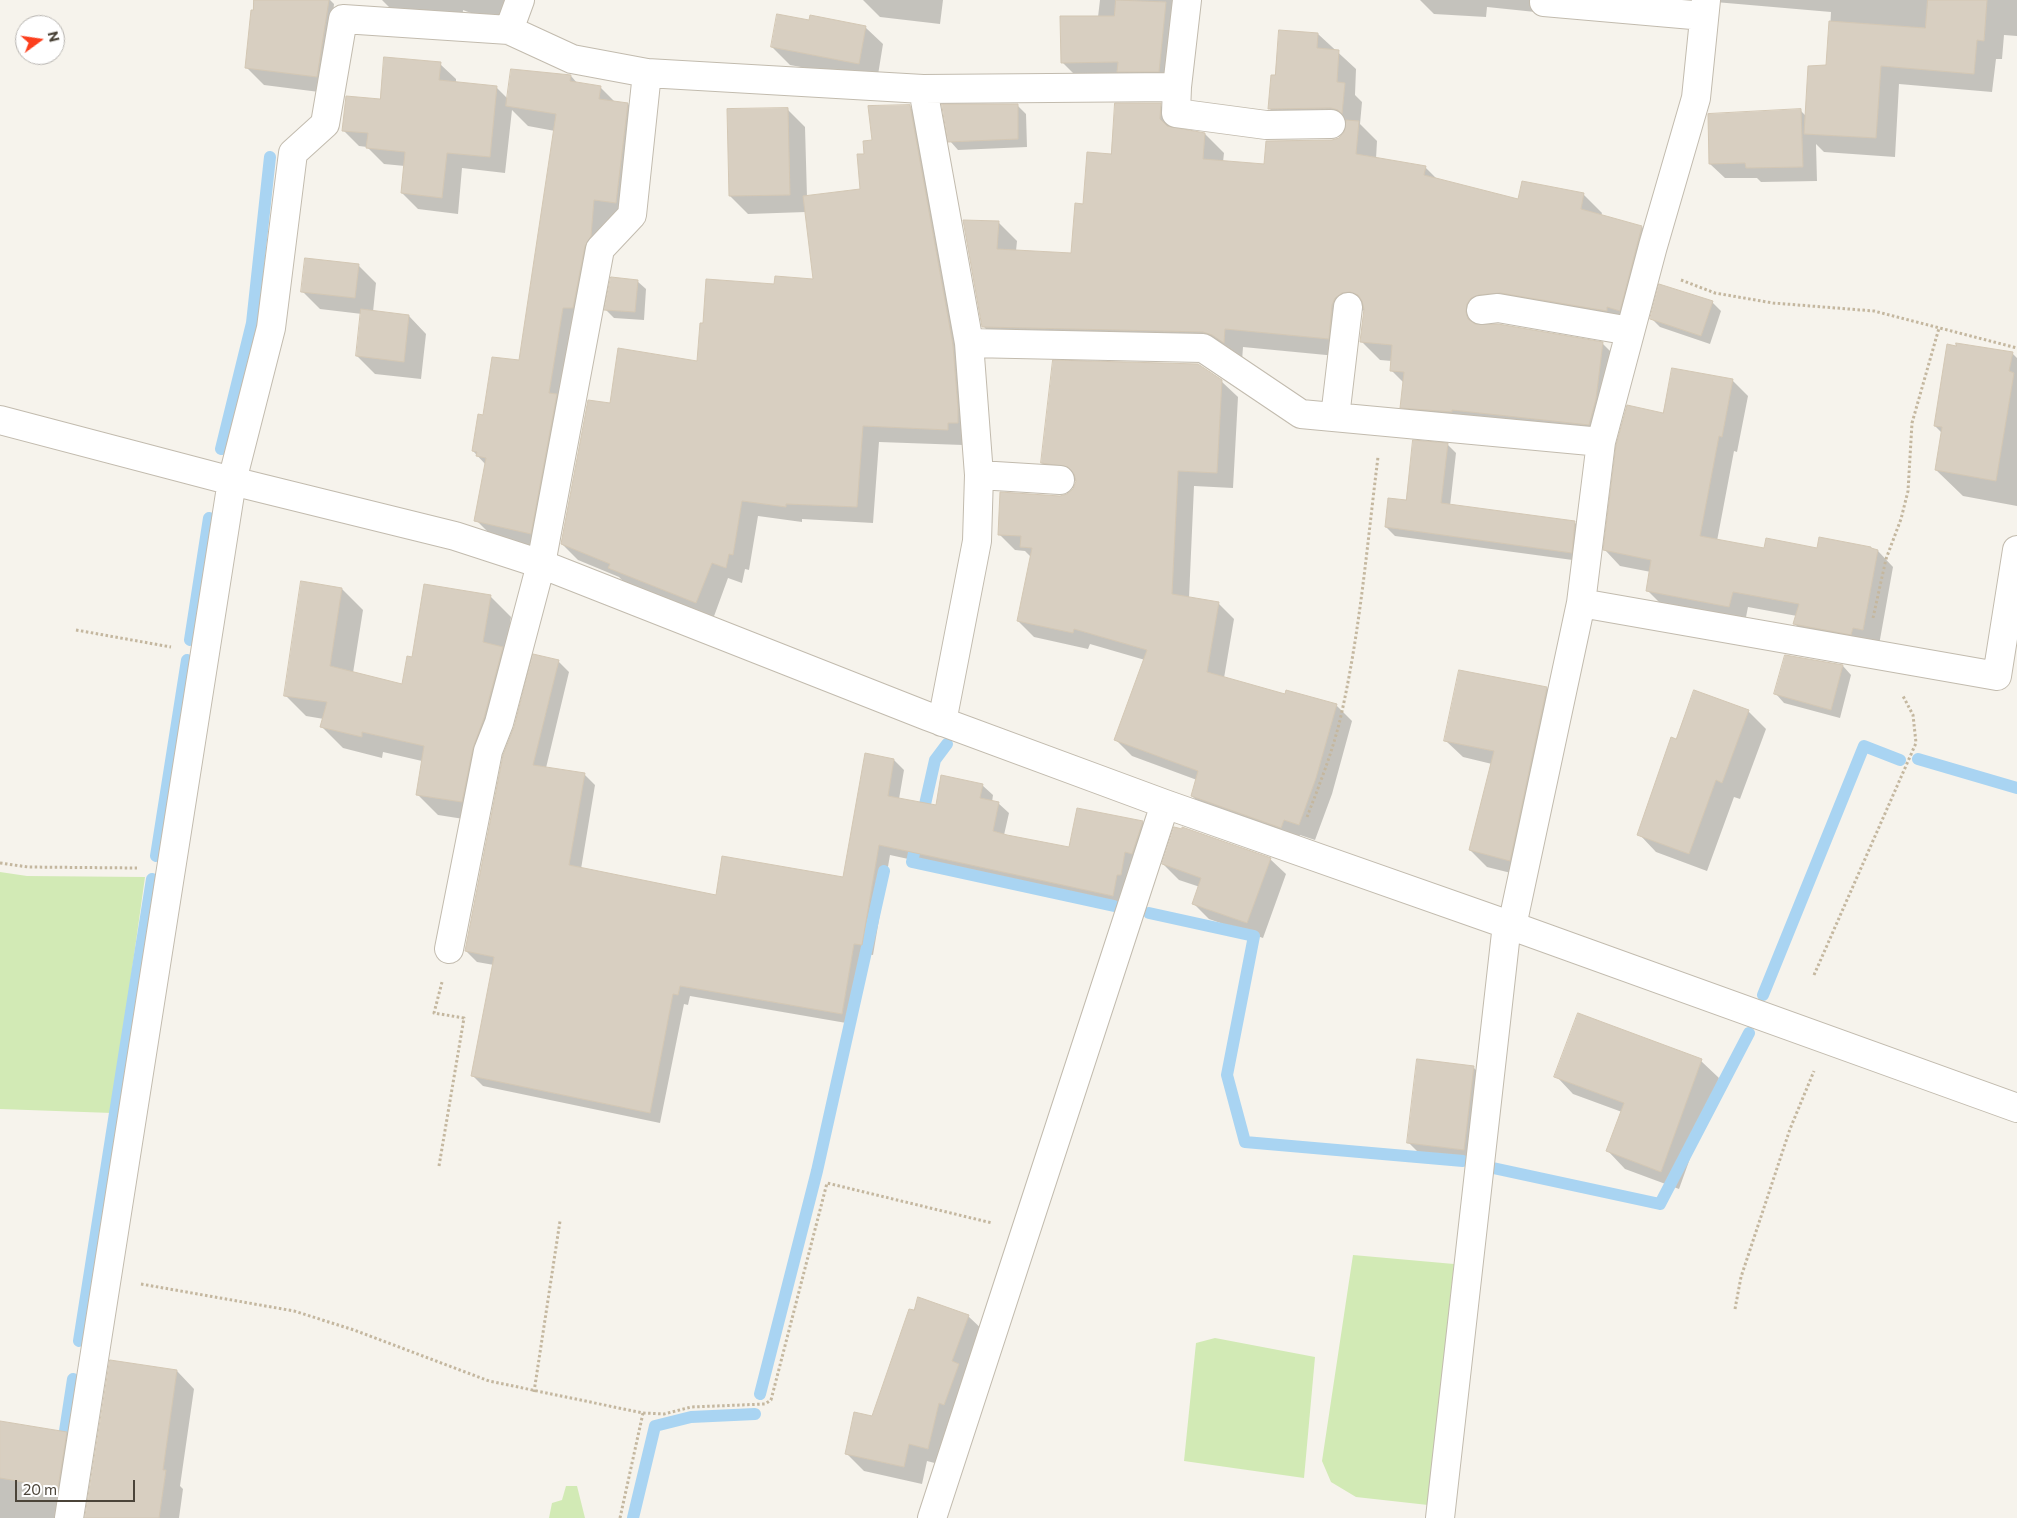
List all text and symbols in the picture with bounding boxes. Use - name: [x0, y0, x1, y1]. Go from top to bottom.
- north arrow: [15, 15, 65, 65]
- text: N: [45, 29, 64, 44]
- scale bar: [18, 1470, 138, 1502]
- text: 20 m: [23, 1480, 57, 1498]

